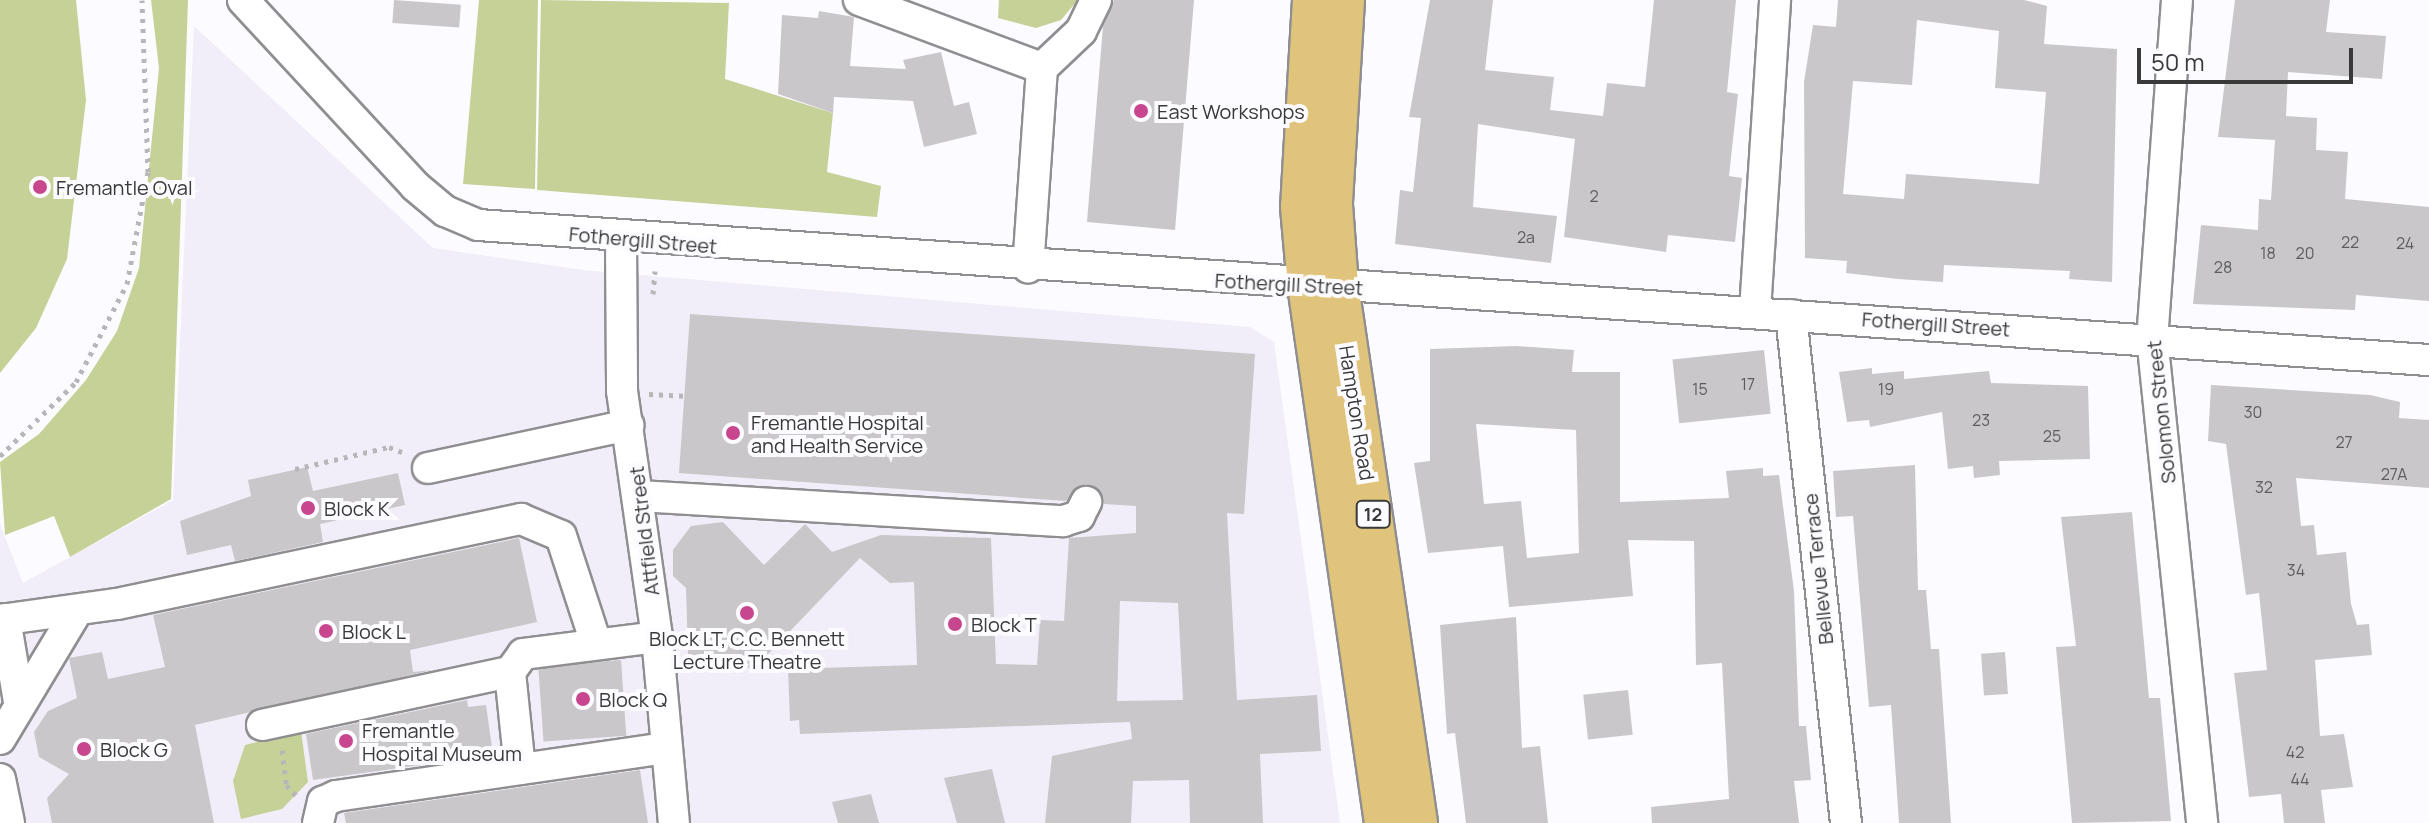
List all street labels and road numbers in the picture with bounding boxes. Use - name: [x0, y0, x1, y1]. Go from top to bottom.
- street label: Fothergill Street: [568, 222, 718, 258]
- street label: Fothergill Street: [1214, 268, 1364, 300]
- street label: Fothergill Street: [1861, 307, 2011, 341]
- street label: Solomon Street: [2142, 339, 2180, 485]
- street label: Hampton Road: [1334, 344, 1380, 482]
- street label: Attfield Street: [624, 465, 664, 597]
- street label: Bellevue Terrace: [1798, 492, 1838, 646]
- road number: 12: [1355, 500, 1391, 528]

